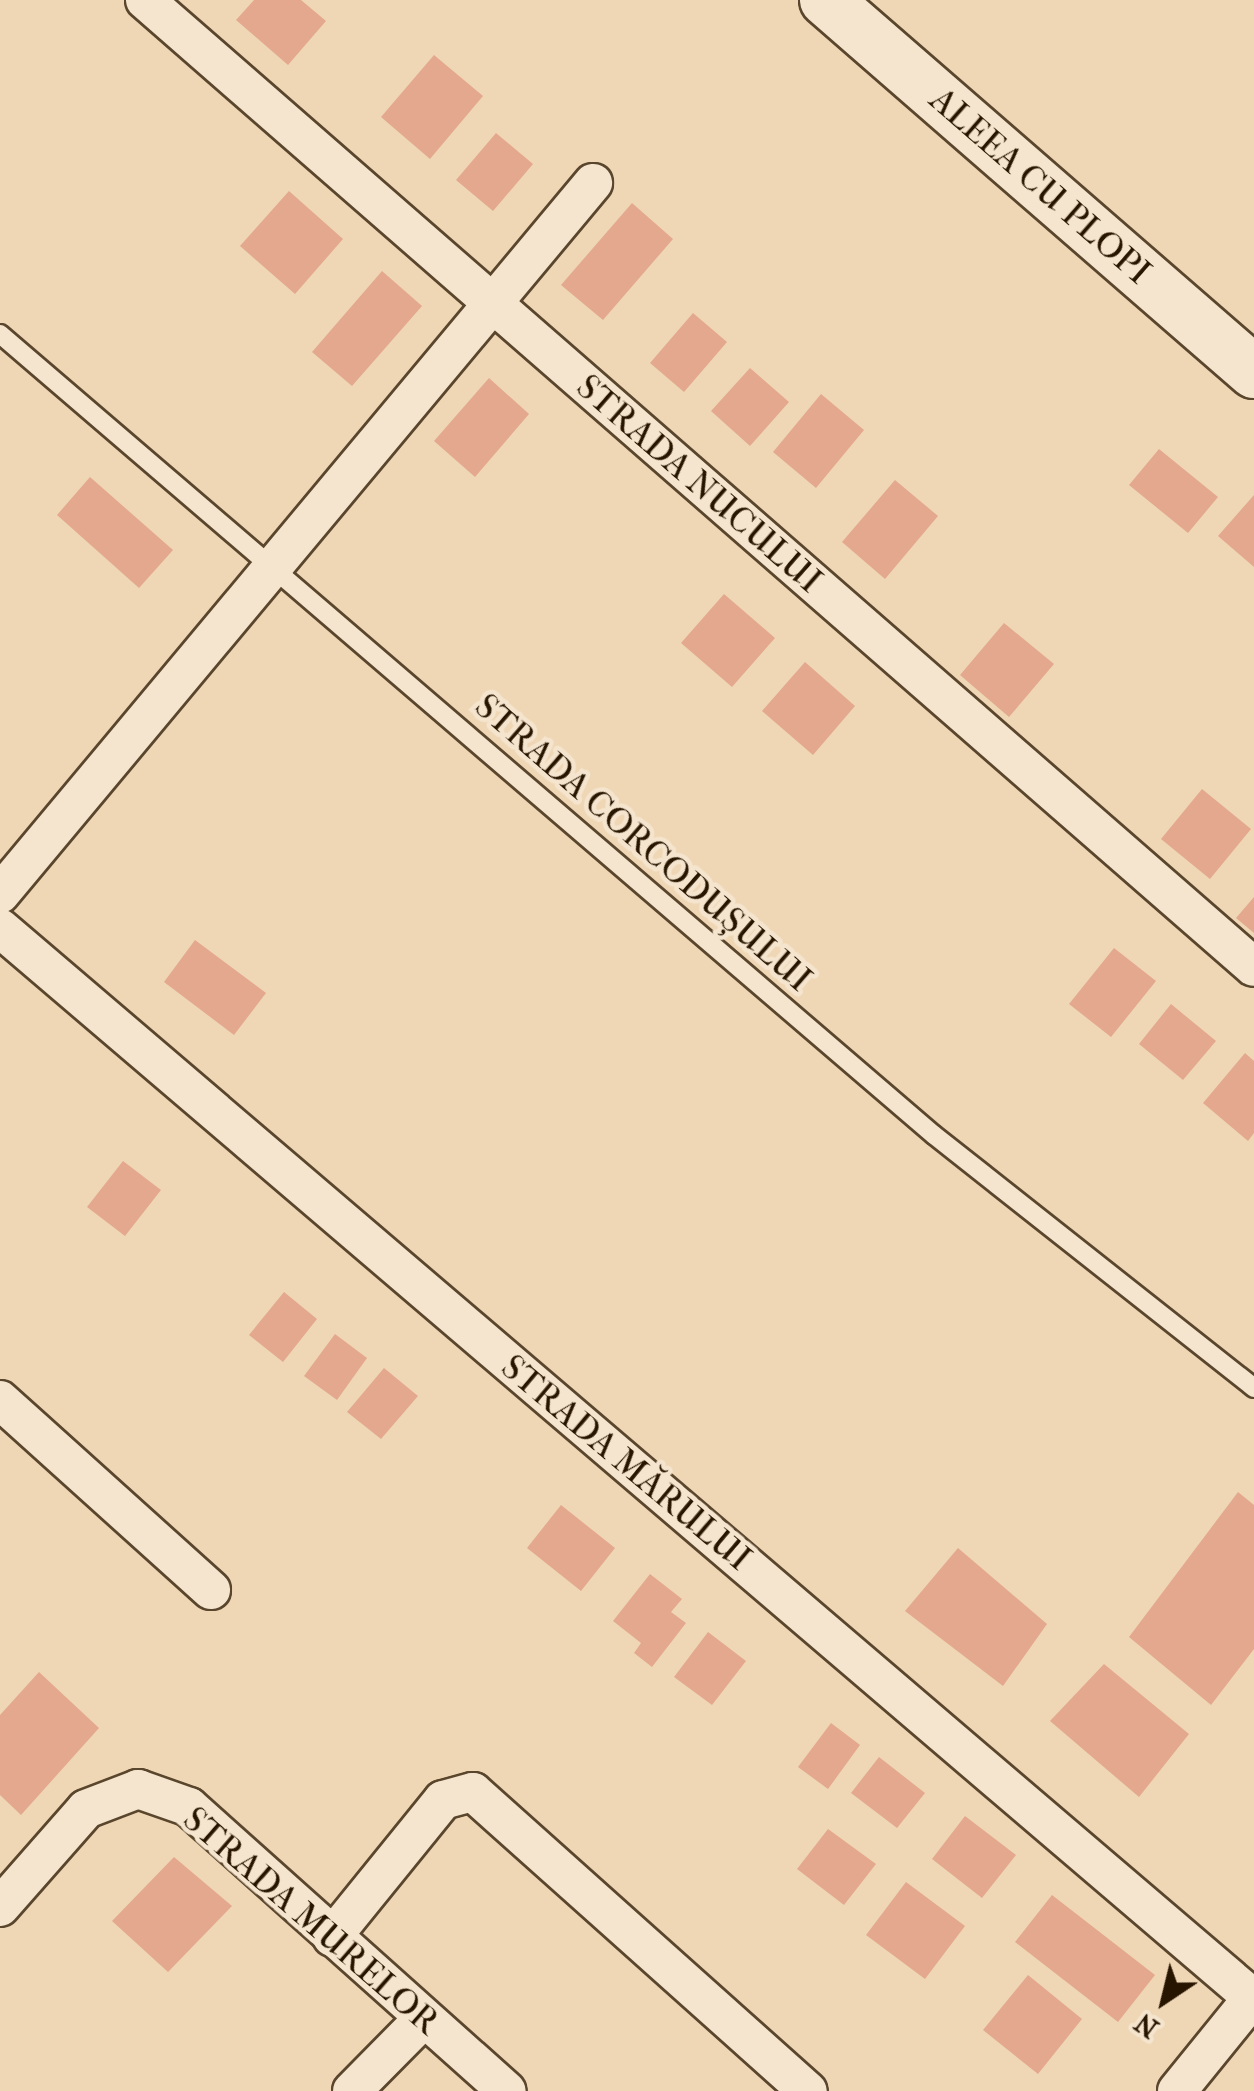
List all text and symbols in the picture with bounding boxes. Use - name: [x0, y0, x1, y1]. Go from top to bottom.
- street label: ALEEA CU PLOPI: [921, 79, 1159, 293]
- street label: STRADA NUCULUI: [568, 366, 830, 602]
- street label: STRADA CORCODUȘULUI: [466, 685, 820, 1001]
- street label: STRADA MĂRULUI: [493, 1346, 759, 1580]
- street label: STRADA MURELOR: [174, 1798, 448, 2044]
- north arrow: [1114, 1951, 1214, 2051]
- text: N: [1128, 2006, 1165, 2046]

